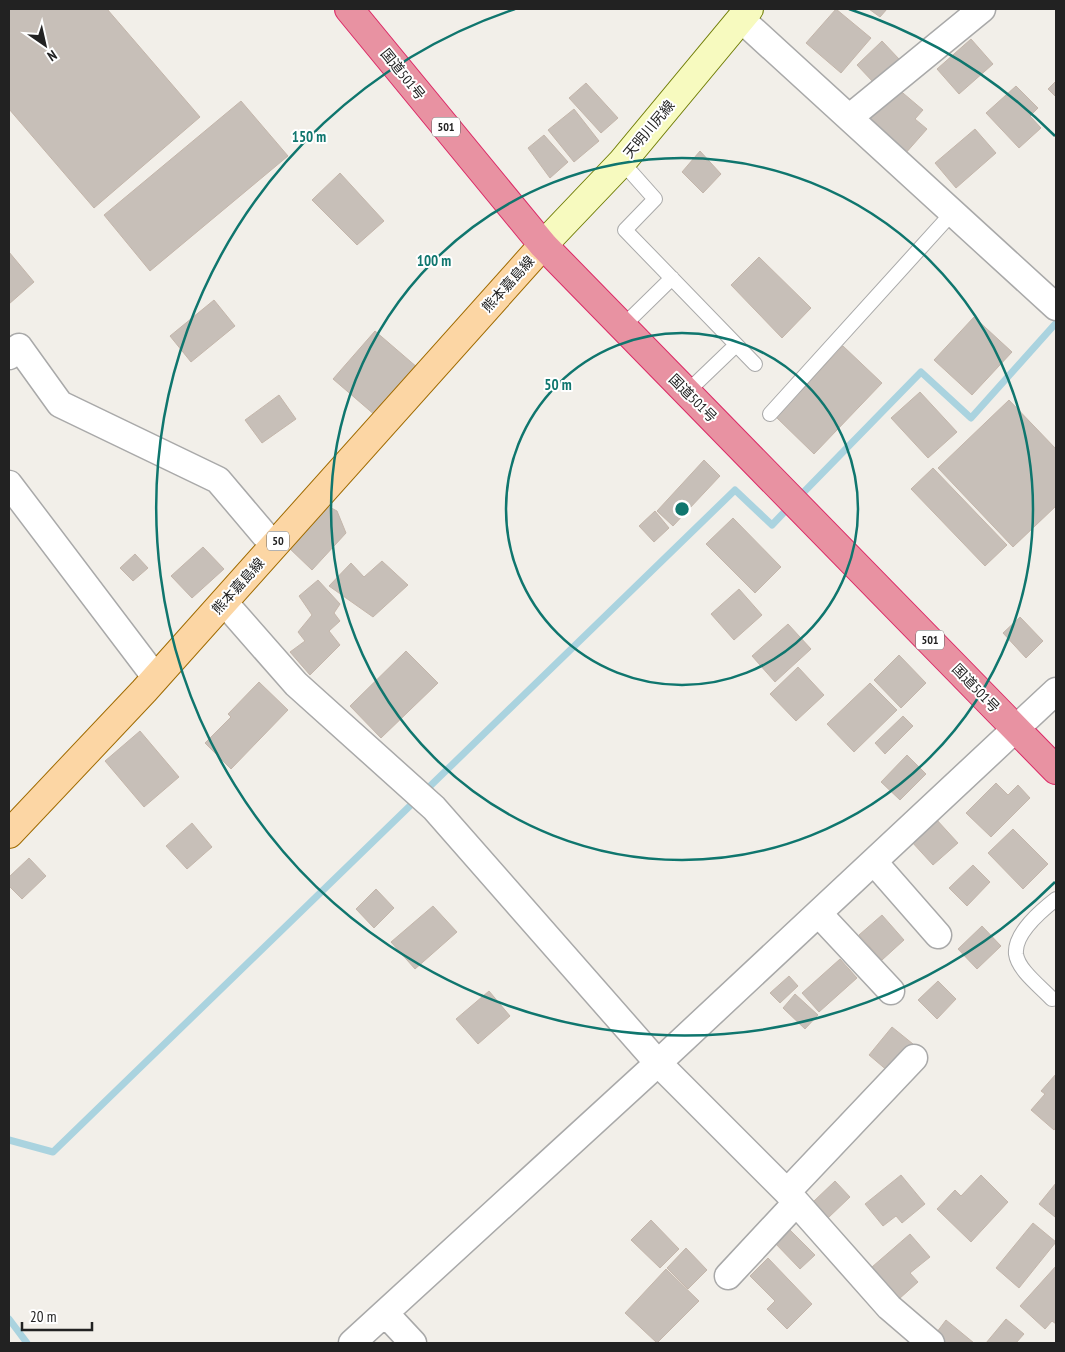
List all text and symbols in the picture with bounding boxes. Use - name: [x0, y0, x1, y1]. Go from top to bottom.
- north arrow: [20, 20, 70, 70]
- street label: 国道501号: [377, 45, 429, 103]
- text: N: [44, 46, 60, 65]
- street label: 天明川尻線: [620, 96, 678, 162]
- road number: 501: [432, 118, 460, 136]
- text: 150 m: [292, 127, 326, 146]
- text: 100 m: [417, 251, 451, 270]
- street label: 熊本嘉島線: [478, 252, 538, 316]
- street label: 国道501号: [665, 370, 721, 426]
- text: 50 m: [544, 375, 572, 394]
- centre of rings: [673, 500, 691, 518]
- road number: 50: [267, 532, 289, 550]
- street label: 熊本嘉島線: [208, 554, 268, 618]
- road number: 501: [916, 630, 944, 650]
- street label: 国道501号: [948, 660, 1004, 716]
- scale bar: [22, 1300, 92, 1332]
- text: 20 m: [30, 1307, 56, 1326]

